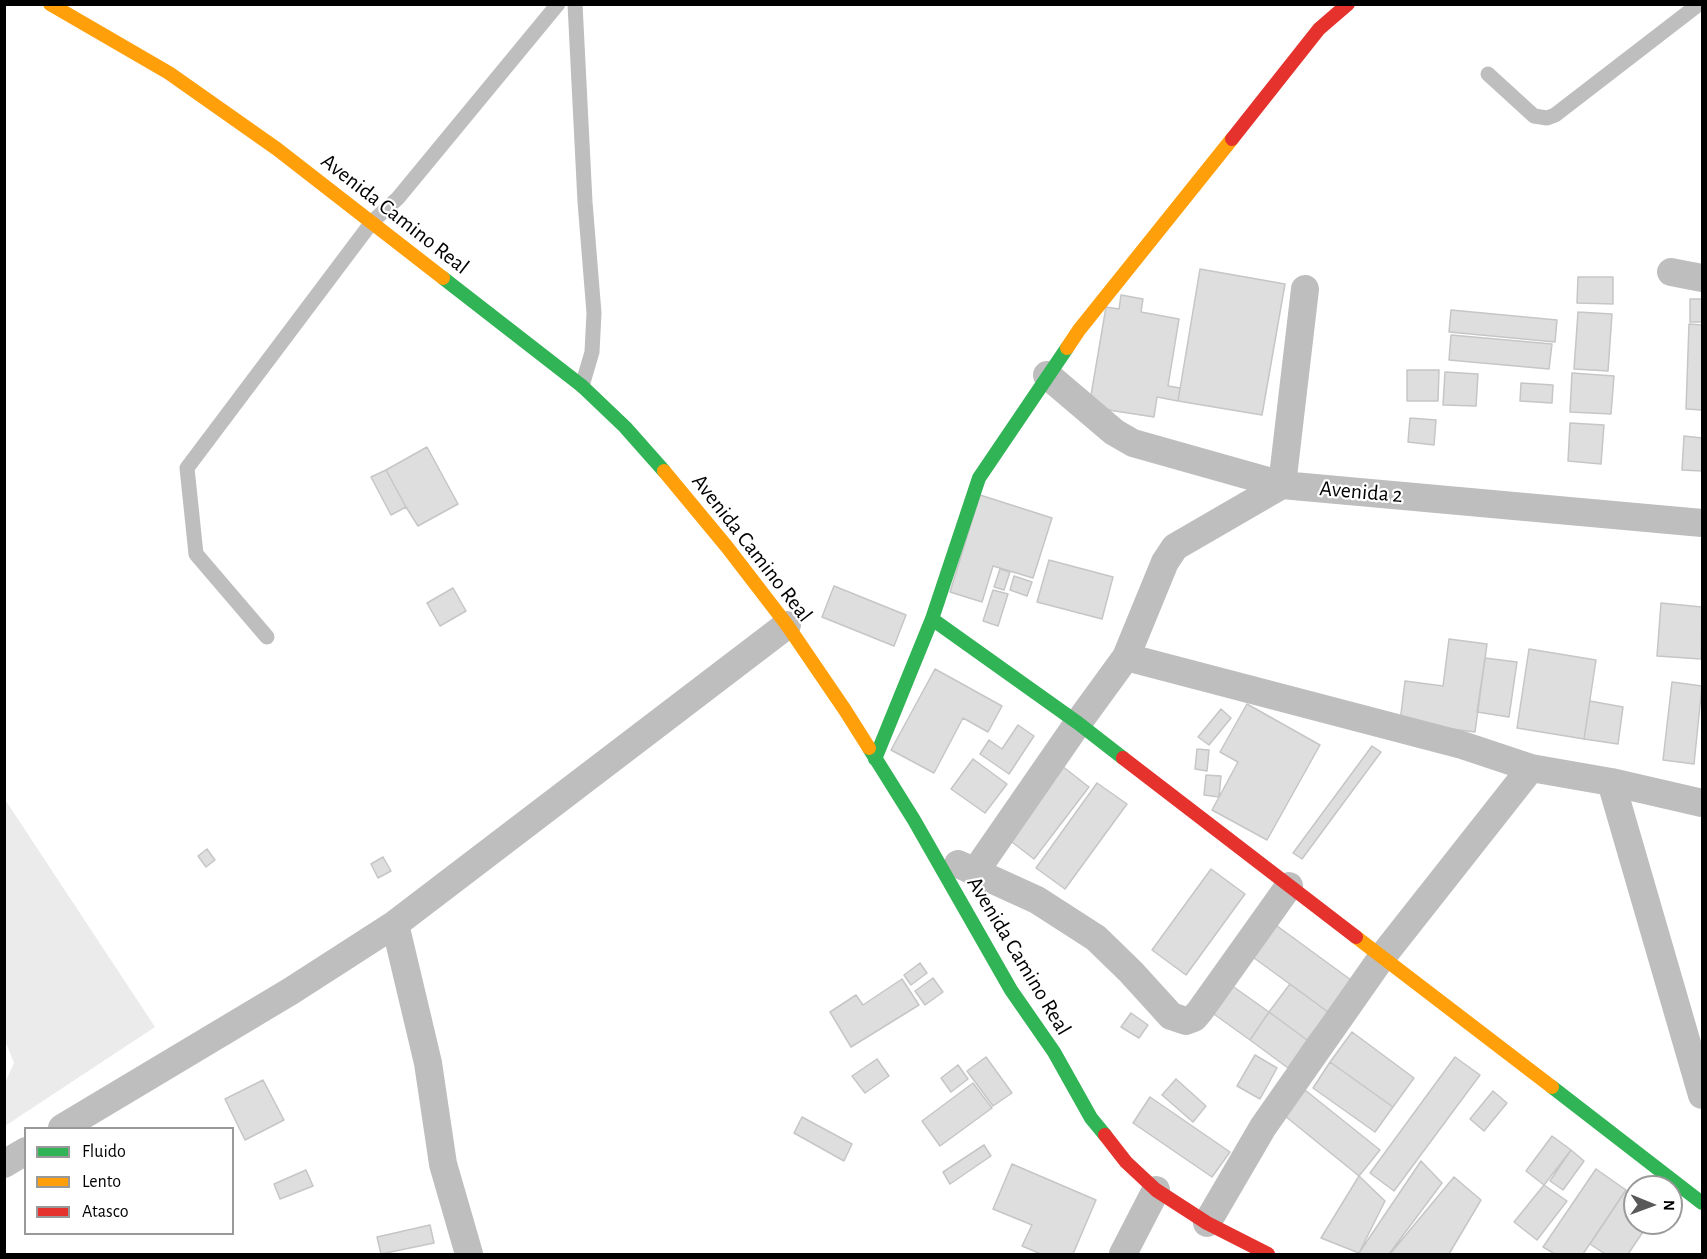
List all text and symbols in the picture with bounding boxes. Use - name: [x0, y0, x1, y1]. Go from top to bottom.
- street label: Avenida Camino Real: [316, 148, 474, 280]
- street label: Avenida Camino Real: [686, 469, 818, 627]
- street label: Avenida 2: [1318, 475, 1404, 509]
- street label: Avenida Camino Real: [961, 872, 1077, 1040]
- legend: [24, 1127, 234, 1235]
- text: Fluido: [82, 1143, 126, 1161]
- text: Lento: [82, 1173, 121, 1191]
- north arrow: [1623, 1175, 1683, 1235]
- text: N: [1661, 1200, 1677, 1211]
- text: Atasco: [82, 1203, 129, 1221]

